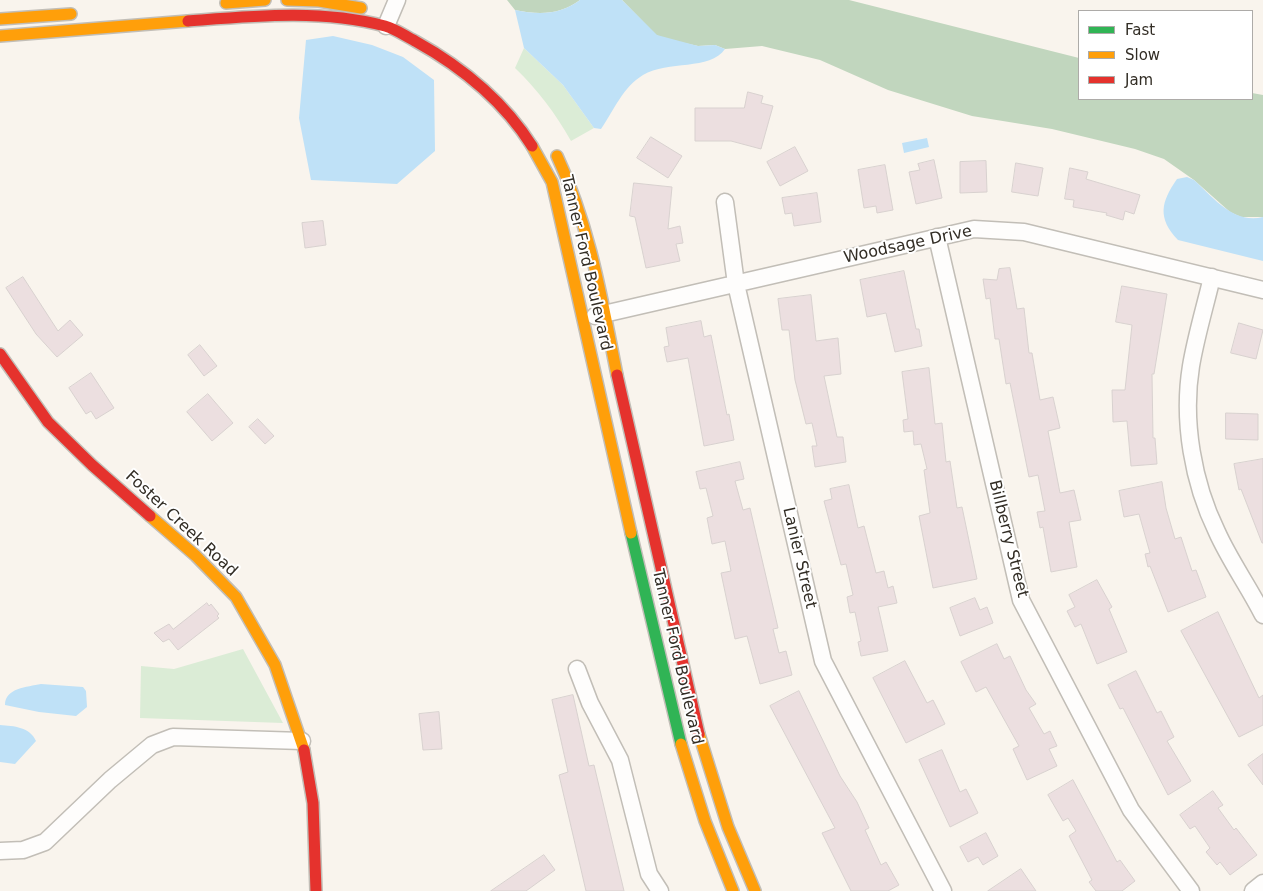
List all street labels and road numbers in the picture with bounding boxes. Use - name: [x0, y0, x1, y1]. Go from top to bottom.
- street label: Tanner Ford Boulevard: [556, 173, 616, 353]
- street label: Woodsage Drive: [842, 222, 974, 268]
- street label: Foster Creek Road: [121, 467, 241, 581]
- street label: Billberry Street: [984, 478, 1032, 600]
- street label: Lanier Street: [778, 505, 820, 611]
- street label: Tanner Ford Boulevard: [647, 567, 707, 747]

